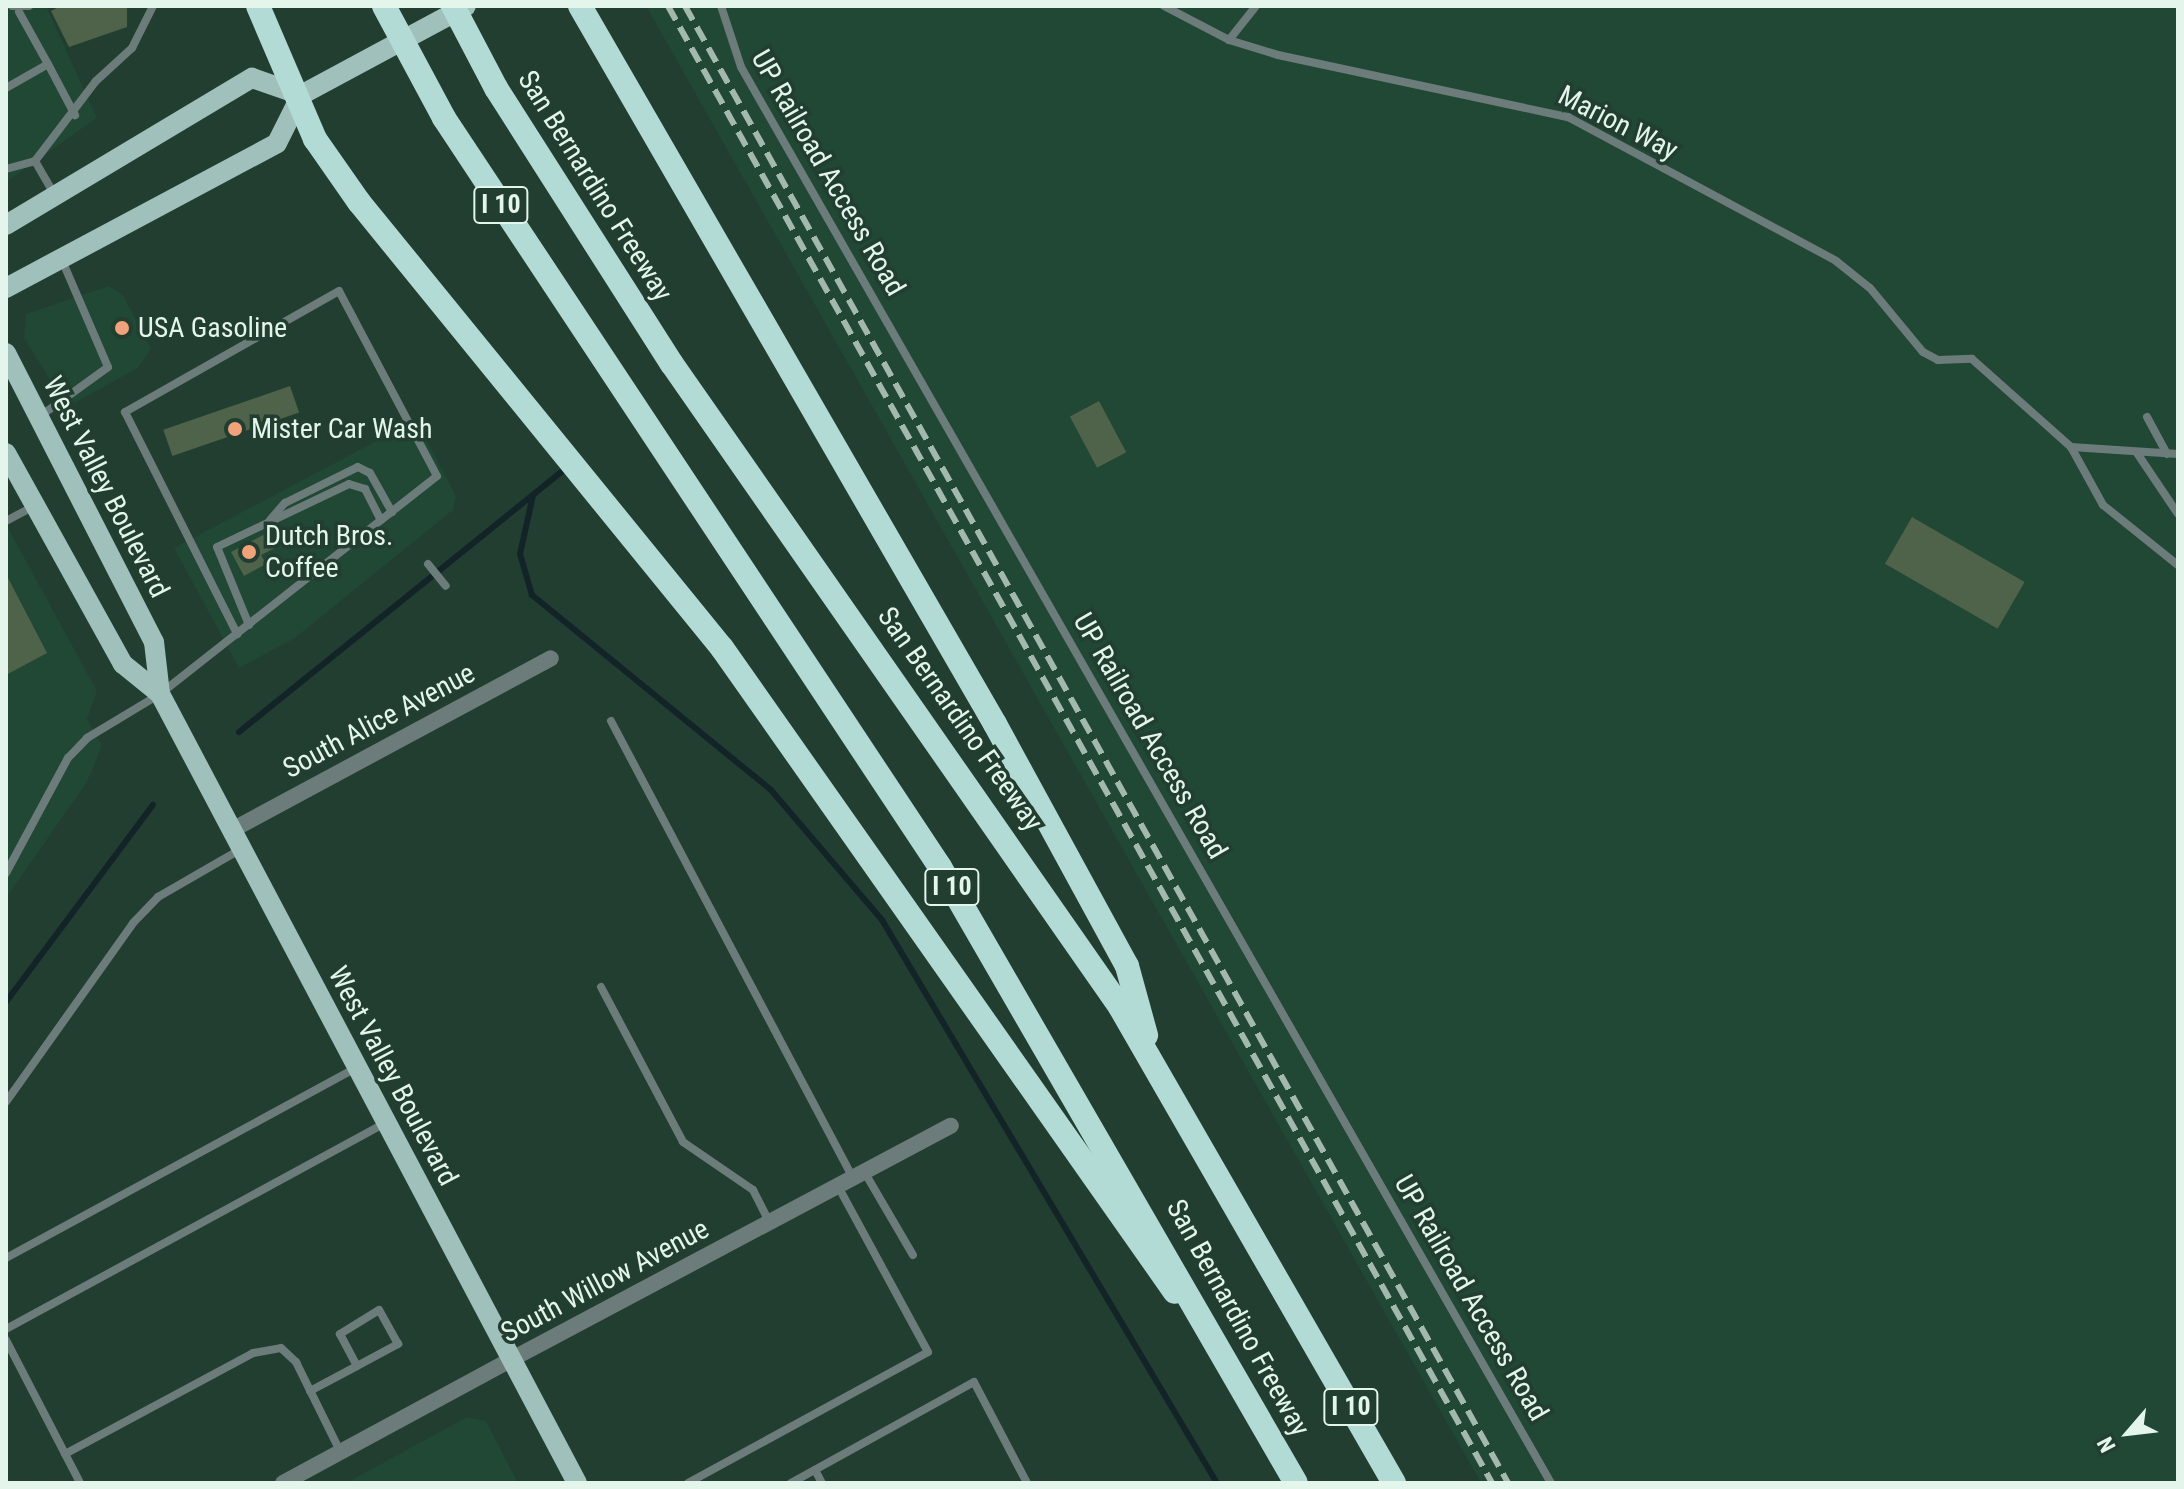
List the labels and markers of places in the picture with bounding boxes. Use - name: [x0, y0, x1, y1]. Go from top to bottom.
- place label: USA Gasoline: [138, 311, 287, 345]
- marker: USA Gasoline: [113, 319, 131, 337]
- place label: Mister Car Wash: [251, 412, 433, 446]
- marker: Mister Car Wash: [226, 420, 244, 438]
- place label: Dutch Bros. Coffee: [265, 519, 393, 585]
- marker: Dutch Bros. Coffee: [240, 543, 258, 561]

